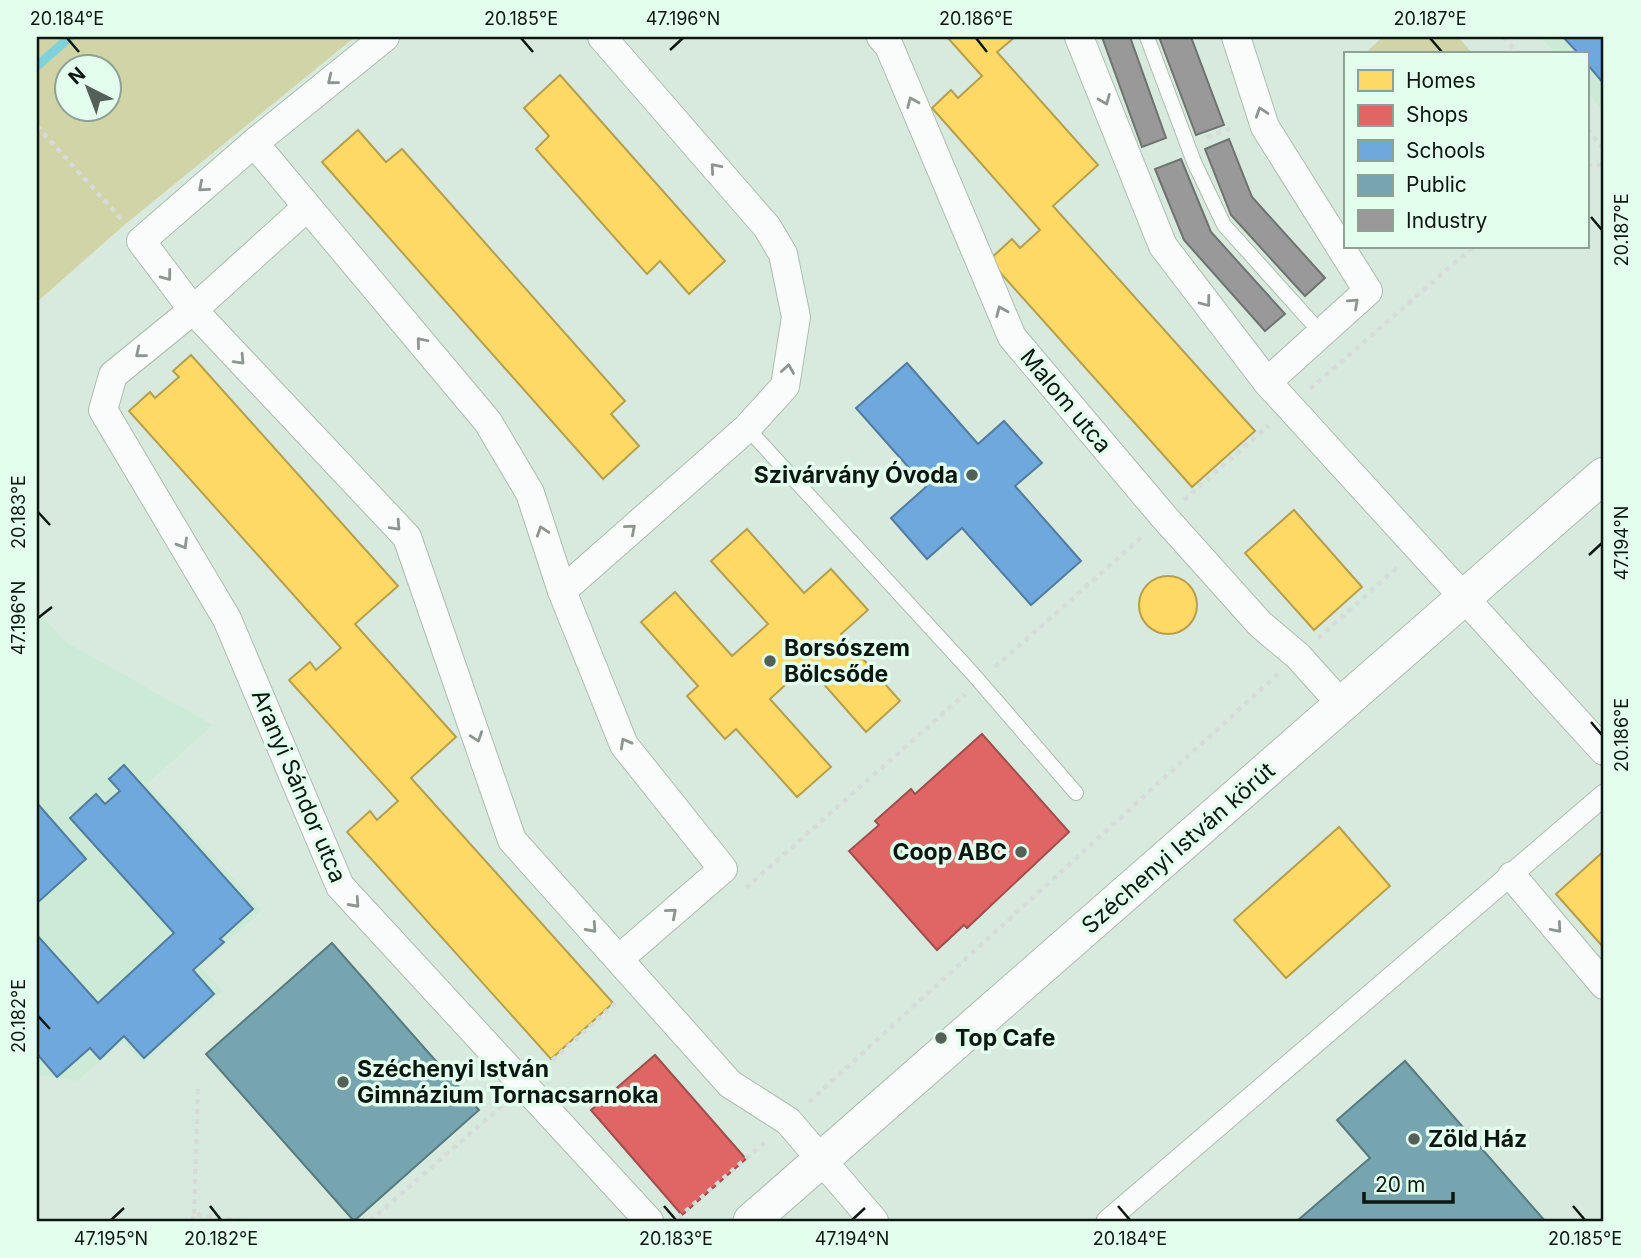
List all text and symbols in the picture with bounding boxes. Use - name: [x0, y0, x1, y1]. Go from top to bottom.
- text: 20.184°E: [30, 8, 104, 29]
- text: 20.185°E: [484, 8, 558, 29]
- text: 47.196°N: [646, 8, 720, 29]
- text: 20.186°E: [939, 8, 1013, 29]
- text: 20.187°E: [1393, 8, 1467, 29]
- north arrow: [52, 52, 122, 122]
- legend: [1344, 52, 1588, 248]
- text: N: [64, 62, 90, 89]
- text: Homes: [1406, 68, 1476, 93]
- one-way arrow: [327, 72, 340, 84]
- one-way arrow: [1096, 93, 1110, 105]
- one-way arrow: [906, 96, 920, 109]
- text: Shops: [1406, 102, 1468, 127]
- one-way arrow: [1255, 107, 1269, 119]
- text: Schools: [1406, 138, 1485, 163]
- one-way arrow: [711, 163, 723, 176]
- text: Public: [1406, 172, 1467, 197]
- one-way arrow: [198, 179, 211, 191]
- text: 20.187°E: [1611, 193, 1632, 267]
- text: Industry: [1406, 208, 1488, 233]
- one-way arrow: [159, 268, 171, 280]
- one-way arrow: [1197, 294, 1210, 307]
- one-way arrow: [1346, 299, 1359, 312]
- one-way arrow: [995, 306, 1009, 318]
- one-way arrow: [417, 337, 429, 350]
- street label: Malom utca: [1015, 343, 1117, 459]
- one-way arrow: [136, 345, 149, 357]
- one-way arrow: [232, 352, 245, 365]
- one-way arrow: [780, 363, 795, 375]
- place label: Szivárvány Óvoda: [754, 461, 958, 489]
- marker: Szivárvány Óvoda: [964, 467, 980, 483]
- text: 20.183°E: [8, 475, 29, 549]
- text: 47.194°N: [1611, 506, 1632, 580]
- one-way arrow: [388, 518, 400, 531]
- one-way arrow: [623, 525, 636, 537]
- one-way arrow: [536, 526, 550, 538]
- one-way arrow: [175, 537, 188, 550]
- text: 47.196°N: [8, 581, 29, 655]
- place label: Borsószem Bölcsőde: [784, 634, 910, 688]
- marker: Borsószem Bölcsőde: [762, 653, 778, 669]
- street label: Aranyi Sándor utca: [246, 685, 352, 887]
- text: 20.186°E: [1611, 698, 1632, 772]
- one-way arrow: [469, 731, 483, 743]
- one-way arrow: [620, 738, 633, 751]
- street label: Széchenyi István körút: [1076, 756, 1281, 939]
- place label: Coop ABC: [892, 838, 1007, 866]
- marker: Coop ABC: [1013, 844, 1029, 860]
- one-way arrow: [347, 895, 359, 908]
- one-way arrow: [663, 909, 676, 921]
- one-way arrow: [1549, 919, 1561, 932]
- one-way arrow: [584, 920, 597, 933]
- text: 20.182°E: [8, 979, 29, 1053]
- place label: Top Cafe: [955, 1024, 1055, 1052]
- marker: Top Cafe: [933, 1030, 949, 1046]
- place label: Széchenyi István Gimnázium Tornacsarnoka: [357, 1055, 659, 1109]
- marker: Széchenyi István Gimnázium Tornacsarnoka: [335, 1074, 351, 1090]
- place label: Zöld Ház: [1428, 1125, 1527, 1153]
- marker: Zöld Ház: [1406, 1131, 1422, 1147]
- scale bar: [1364, 1160, 1454, 1204]
- text: 20 m: [1375, 1172, 1425, 1197]
- text: 47.195°N: [74, 1228, 148, 1249]
- text: 20.182°E: [184, 1228, 258, 1249]
- text: 20.183°E: [639, 1228, 713, 1249]
- text: 47.194°N: [815, 1228, 889, 1249]
- text: 20.184°E: [1093, 1228, 1167, 1249]
- text: 20.185°E: [1548, 1228, 1622, 1249]

